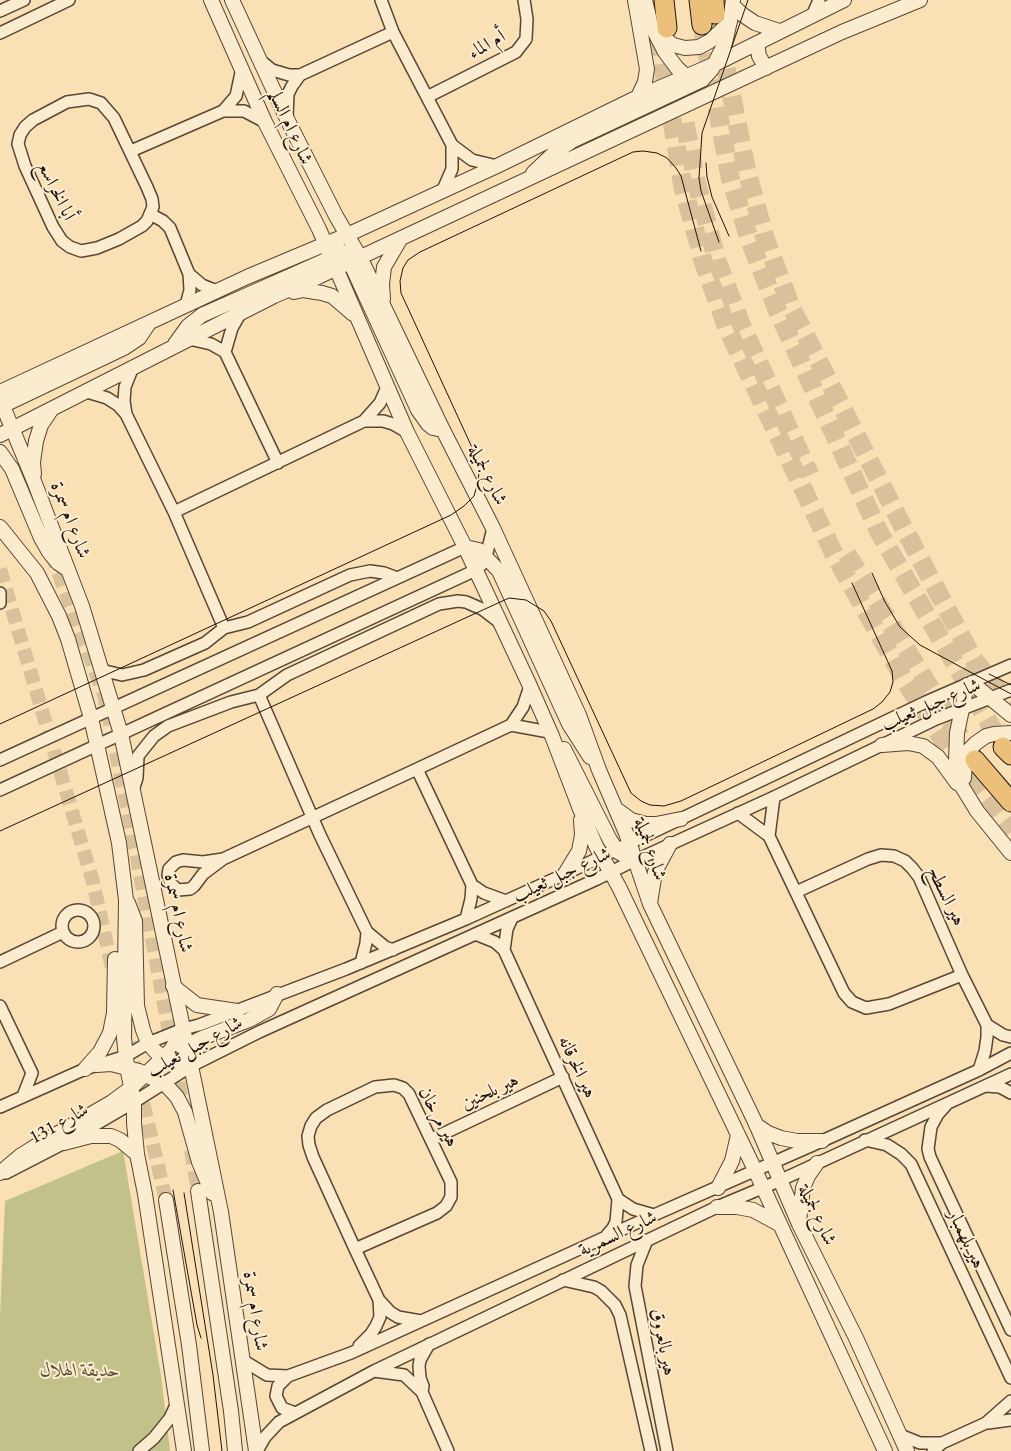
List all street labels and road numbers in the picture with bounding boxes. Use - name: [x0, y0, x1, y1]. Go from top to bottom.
- street label: أم الماء: [464, 25, 510, 65]
- street label: شارع ام السلم: [263, 86, 317, 168]
- street label: أبا الخراسع: [32, 158, 80, 224]
- street label: شارع لجميلة: [462, 441, 512, 509]
- street label: شارع ام سمرة: [45, 479, 95, 561]
- street label: شارع جبل ثعيلب: [878, 674, 984, 736]
- street label: شارع لجميلة: [629, 815, 671, 883]
- street label: شارع جبل ثعيلب: [509, 842, 615, 908]
- street label: هير السطح: [922, 862, 970, 930]
- street label: شارع ام سمرة: [159, 871, 197, 955]
- street label: شارع جبل ثعيلب: [143, 1011, 247, 1083]
- street label: هير الخرقانه: [553, 1032, 601, 1102]
- street label: هير بلحنين: [458, 1069, 522, 1115]
- street label: هير مرخان: [413, 1083, 463, 1151]
- street label: شارع 131: [25, 1098, 93, 1150]
- street label: شارع لجميلة: [793, 1181, 841, 1249]
- street label: شارع السمرية: [575, 1206, 661, 1262]
- street label: هير بلهمبار: [942, 1206, 990, 1272]
- street label: شارع ام سمرة: [237, 1270, 273, 1352]
- street label: هير بالعروق: [645, 1306, 681, 1378]

